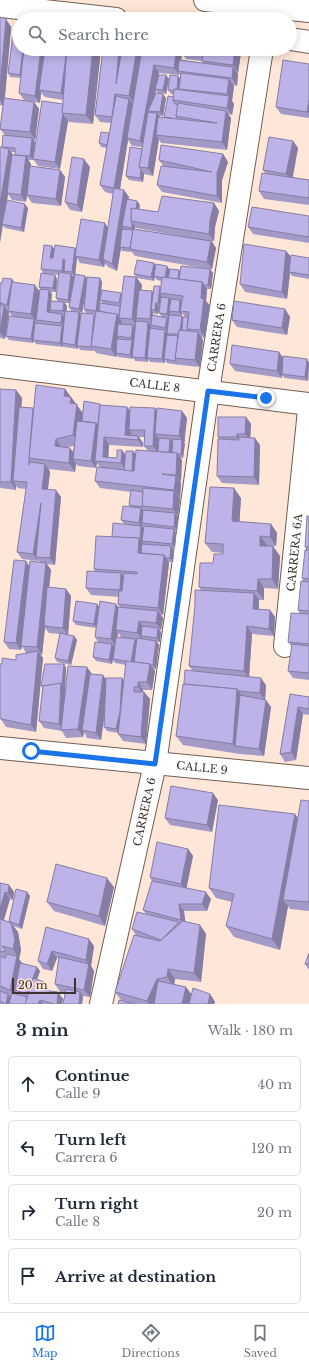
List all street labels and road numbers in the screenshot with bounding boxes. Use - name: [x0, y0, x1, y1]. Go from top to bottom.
- street label: CARRERA 6: [204, 302, 229, 373]
- street label: CALLE 8: [129, 375, 181, 395]
- street label: CARRERA 6A: [284, 512, 305, 592]
- street label: CALLE 9: [176, 758, 228, 777]
- street label: CARRERA 6: [130, 776, 159, 847]

